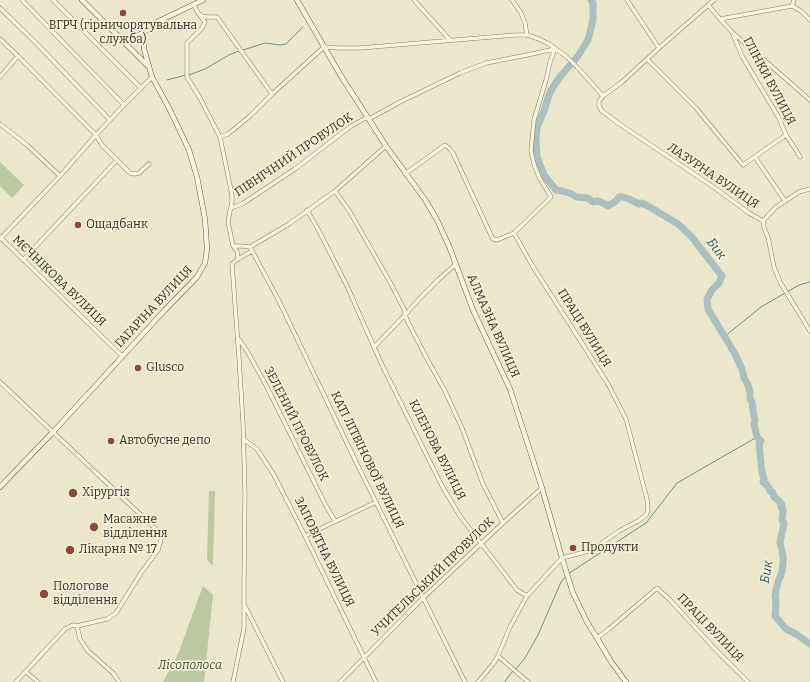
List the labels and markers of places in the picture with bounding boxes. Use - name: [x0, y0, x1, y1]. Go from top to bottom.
- marker: ВГРЧ (гірничорятувальна служба): [118, 8, 128, 18]
- place label: ВГРЧ (гірничорятувальна служба): [49, 19, 197, 47]
- place label: Ощадбанк: [86, 218, 148, 232]
- marker: Ощадбанк: [73, 220, 83, 230]
- place label: Glusco: [146, 361, 184, 375]
- marker: Glusco: [133, 363, 143, 373]
- place label: Автобусне депо: [119, 434, 211, 448]
- marker: Автобусне депо: [106, 436, 116, 446]
- place label: Хірургія: [82, 486, 130, 500]
- marker: Хірургія: [67, 487, 79, 499]
- place label: Масажне відділення: [103, 513, 168, 541]
- marker: Масажне відділення: [88, 521, 100, 533]
- place label: Продукти: [581, 541, 639, 555]
- place label: Лікарня № 17: [79, 543, 157, 557]
- marker: Продукти: [568, 543, 578, 553]
- marker: Лікарня № 17: [64, 544, 76, 556]
- place label: Пологове відділення: [53, 580, 118, 608]
- marker: Пологове відділення: [38, 588, 50, 600]

